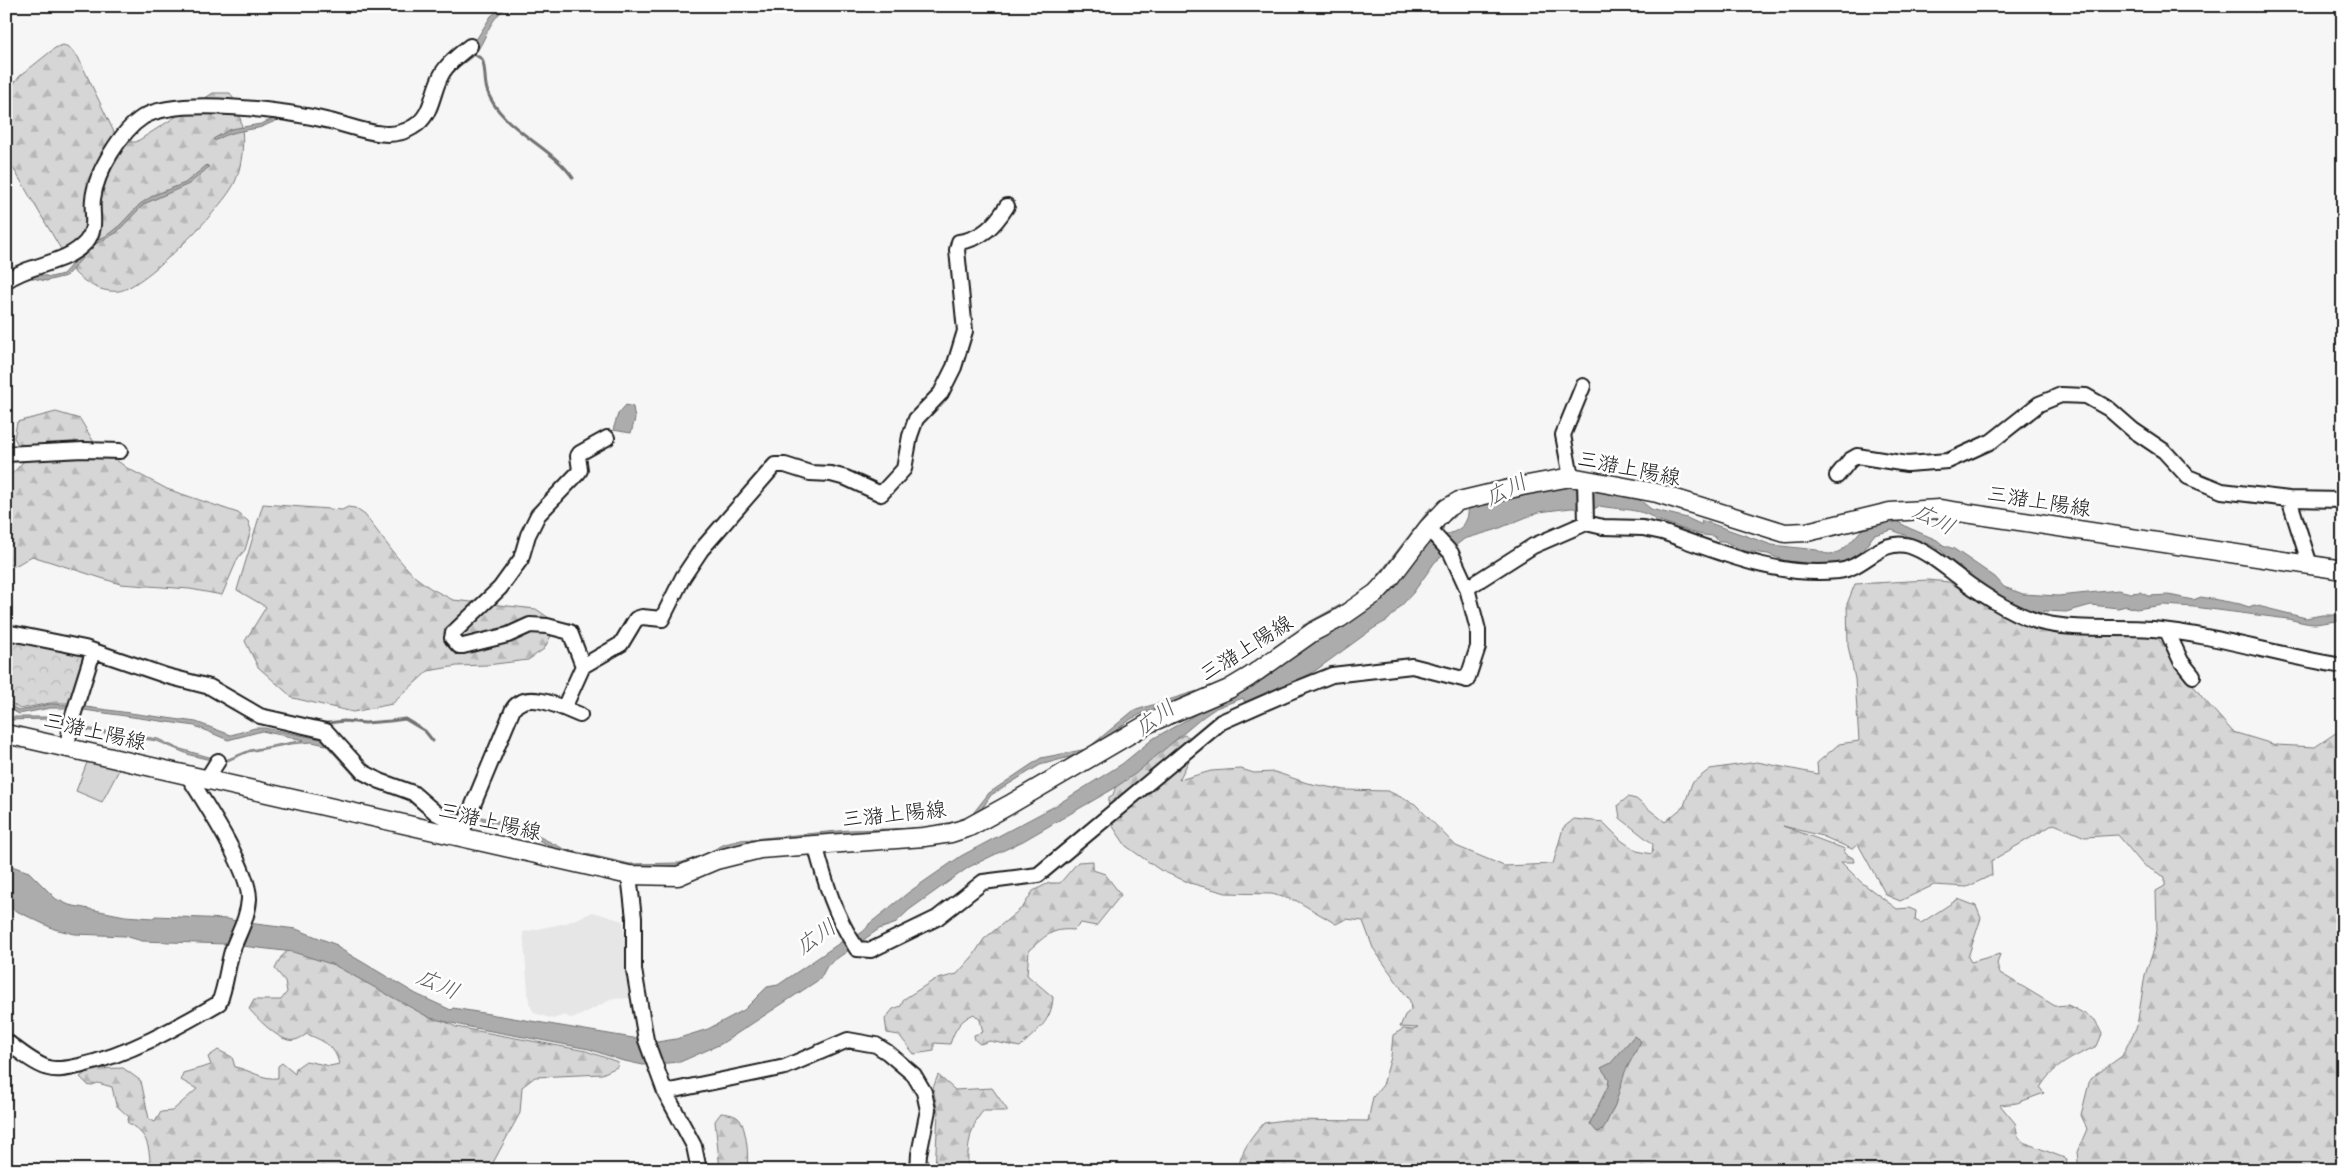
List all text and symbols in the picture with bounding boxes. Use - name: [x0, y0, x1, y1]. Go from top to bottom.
- street label: 三潴上陽線: [1575, 445, 1683, 491]
- water label: 広川: [1480, 468, 1532, 512]
- street label: 三潴上陽線: [1985, 480, 2093, 522]
- water label: 広川: [1908, 497, 1960, 541]
- street label: 三潴上陽線: [1195, 609, 1297, 687]
- water label: 広川: [1129, 694, 1181, 742]
- street label: 三潴上陽線: [41, 707, 149, 755]
- street label: 三潴上陽線: [840, 796, 948, 832]
- street label: 三潴上陽線: [436, 797, 544, 845]
- water label: 広川: [790, 913, 842, 961]
- water label: 広川: [412, 962, 464, 1006]

